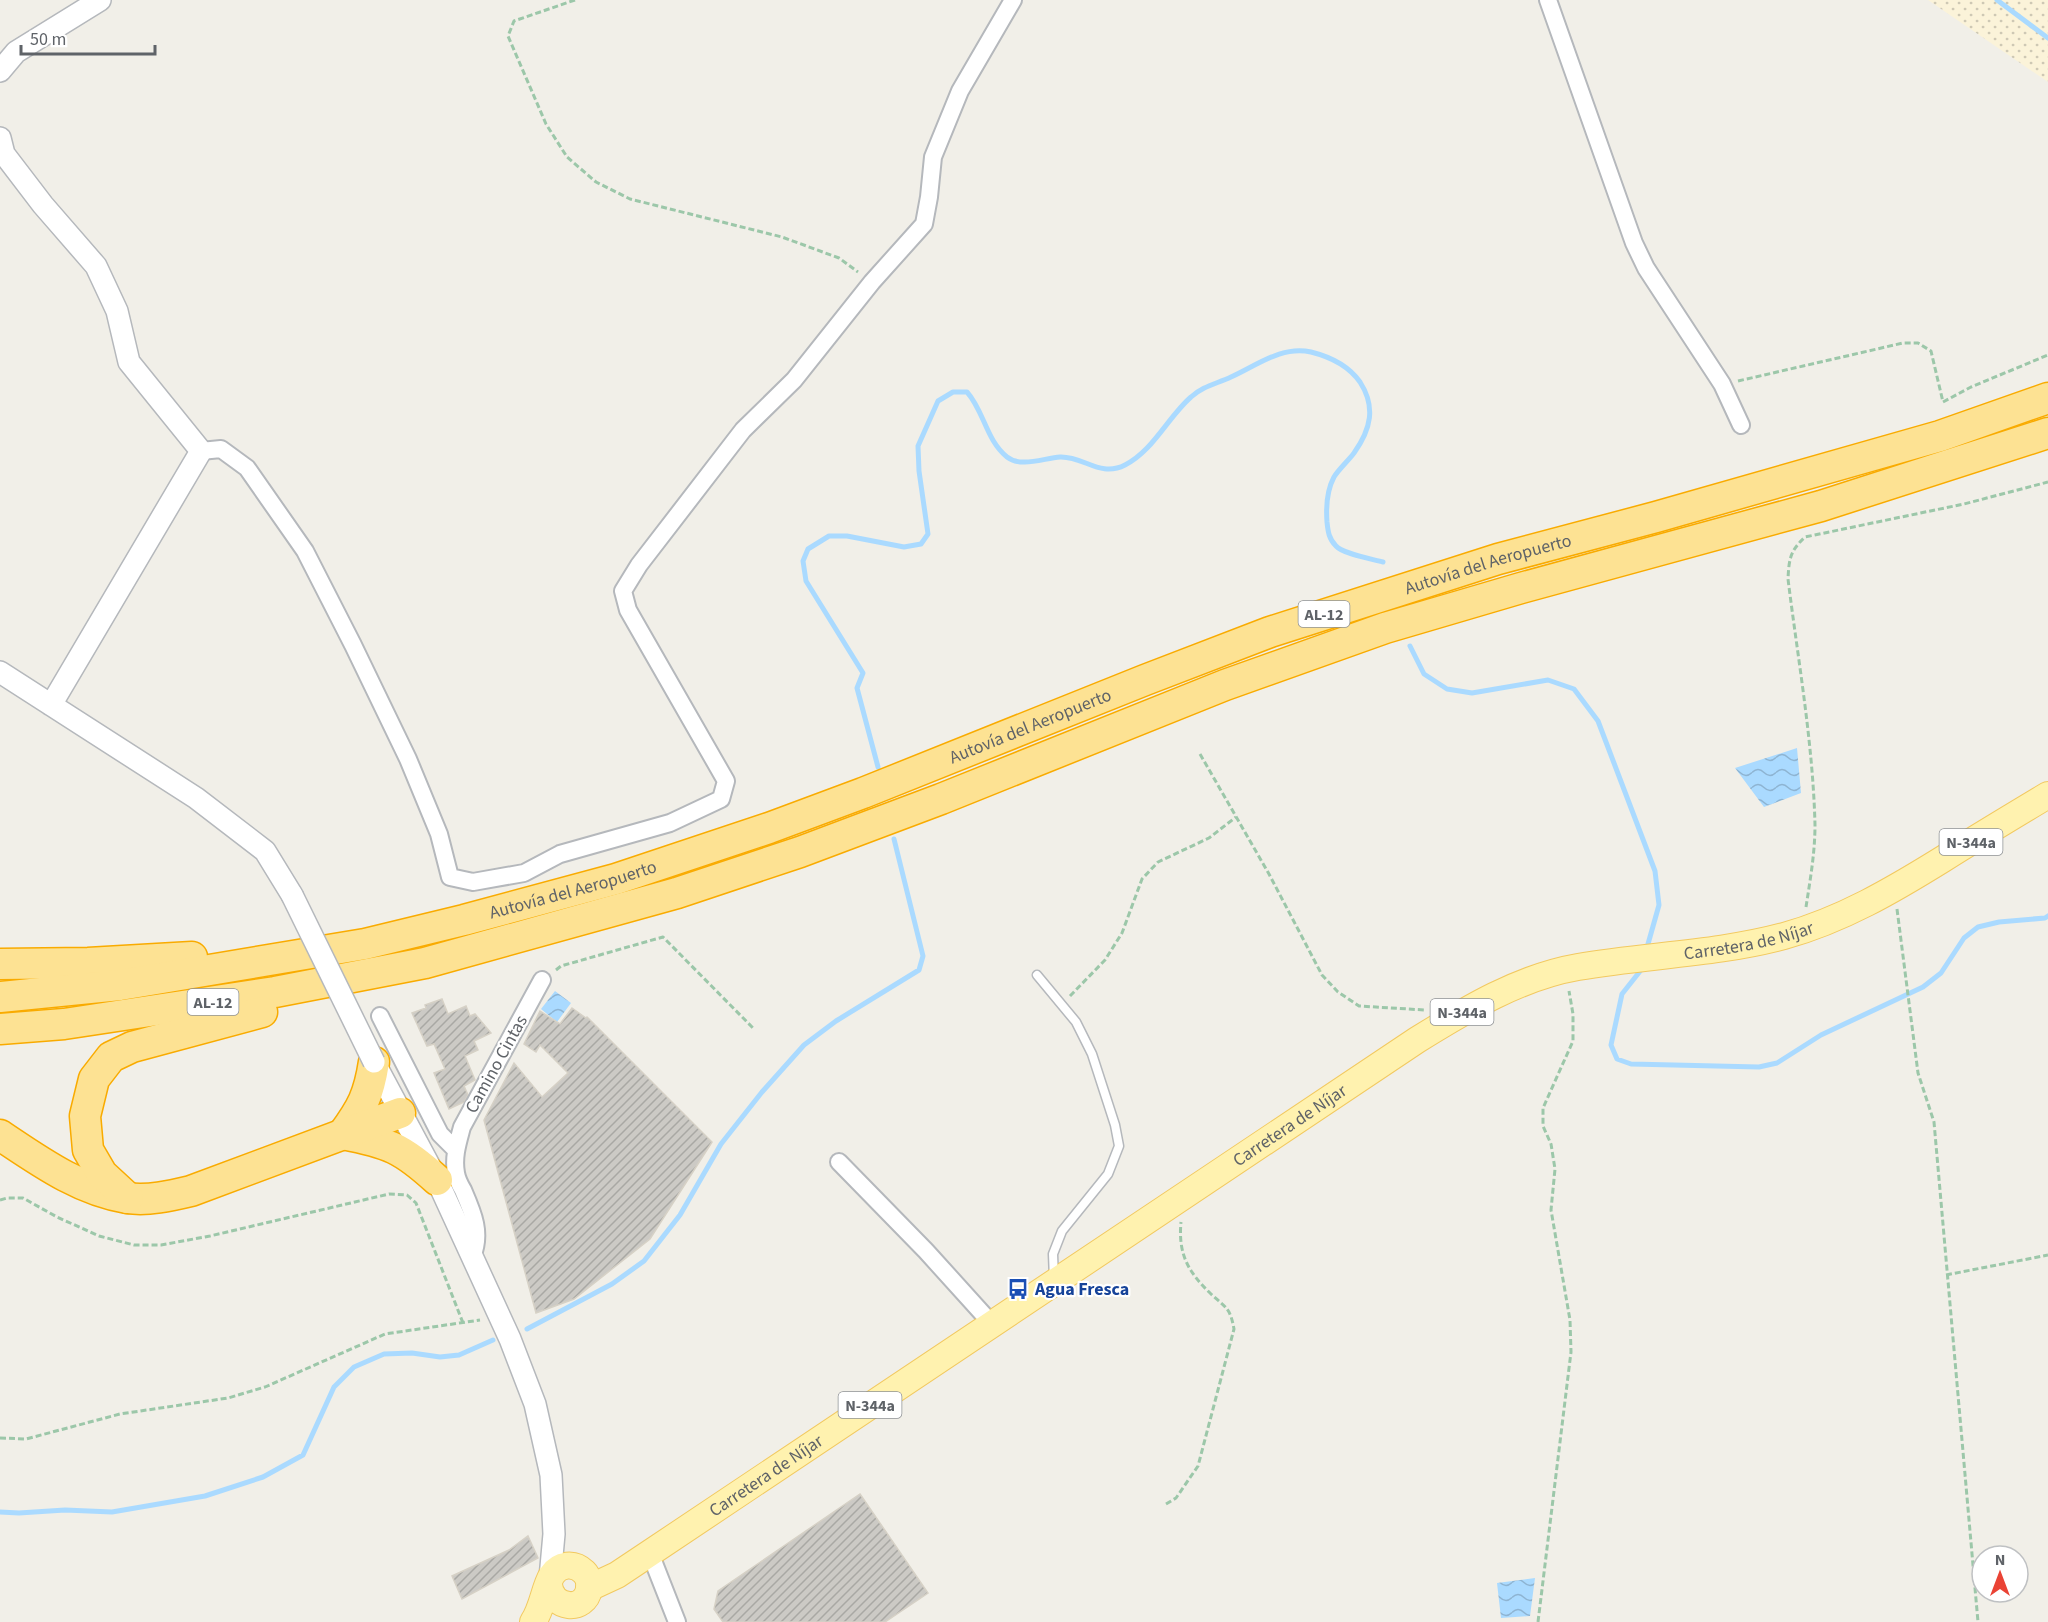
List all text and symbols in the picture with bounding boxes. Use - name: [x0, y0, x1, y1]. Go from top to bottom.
- scale bar: [21, 18, 154, 56]
- text: 50 m: [30, 27, 66, 52]
- street label: Autovía del Aeropuerto: [1402, 528, 1574, 601]
- road number: AL-12: [1298, 601, 1350, 627]
- street label: Autovía del Aeropuerto: [946, 683, 1115, 770]
- road number: N-344a: [1940, 829, 2002, 855]
- street label: Autovía del Aeropuerto: [487, 854, 660, 926]
- street label: Carretera de Níjar: [1682, 915, 1818, 966]
- road number: AL-12: [188, 989, 238, 1015]
- road number: N-344a: [1430, 999, 1494, 1025]
- street label: Camino Cintas: [459, 1011, 534, 1118]
- street label: Carretera de Níjar: [1228, 1078, 1352, 1173]
- bus stop icon: Agua Fresca: [1006, 1277, 1030, 1301]
- place label: Agua Fresca: [1034, 1277, 1129, 1302]
- road number: N-344a: [838, 1392, 902, 1418]
- street label: Carretera de Níjar: [704, 1428, 829, 1523]
- north arrow: [1970, 1544, 2030, 1604]
- text: N: [1995, 1549, 2005, 1571]

